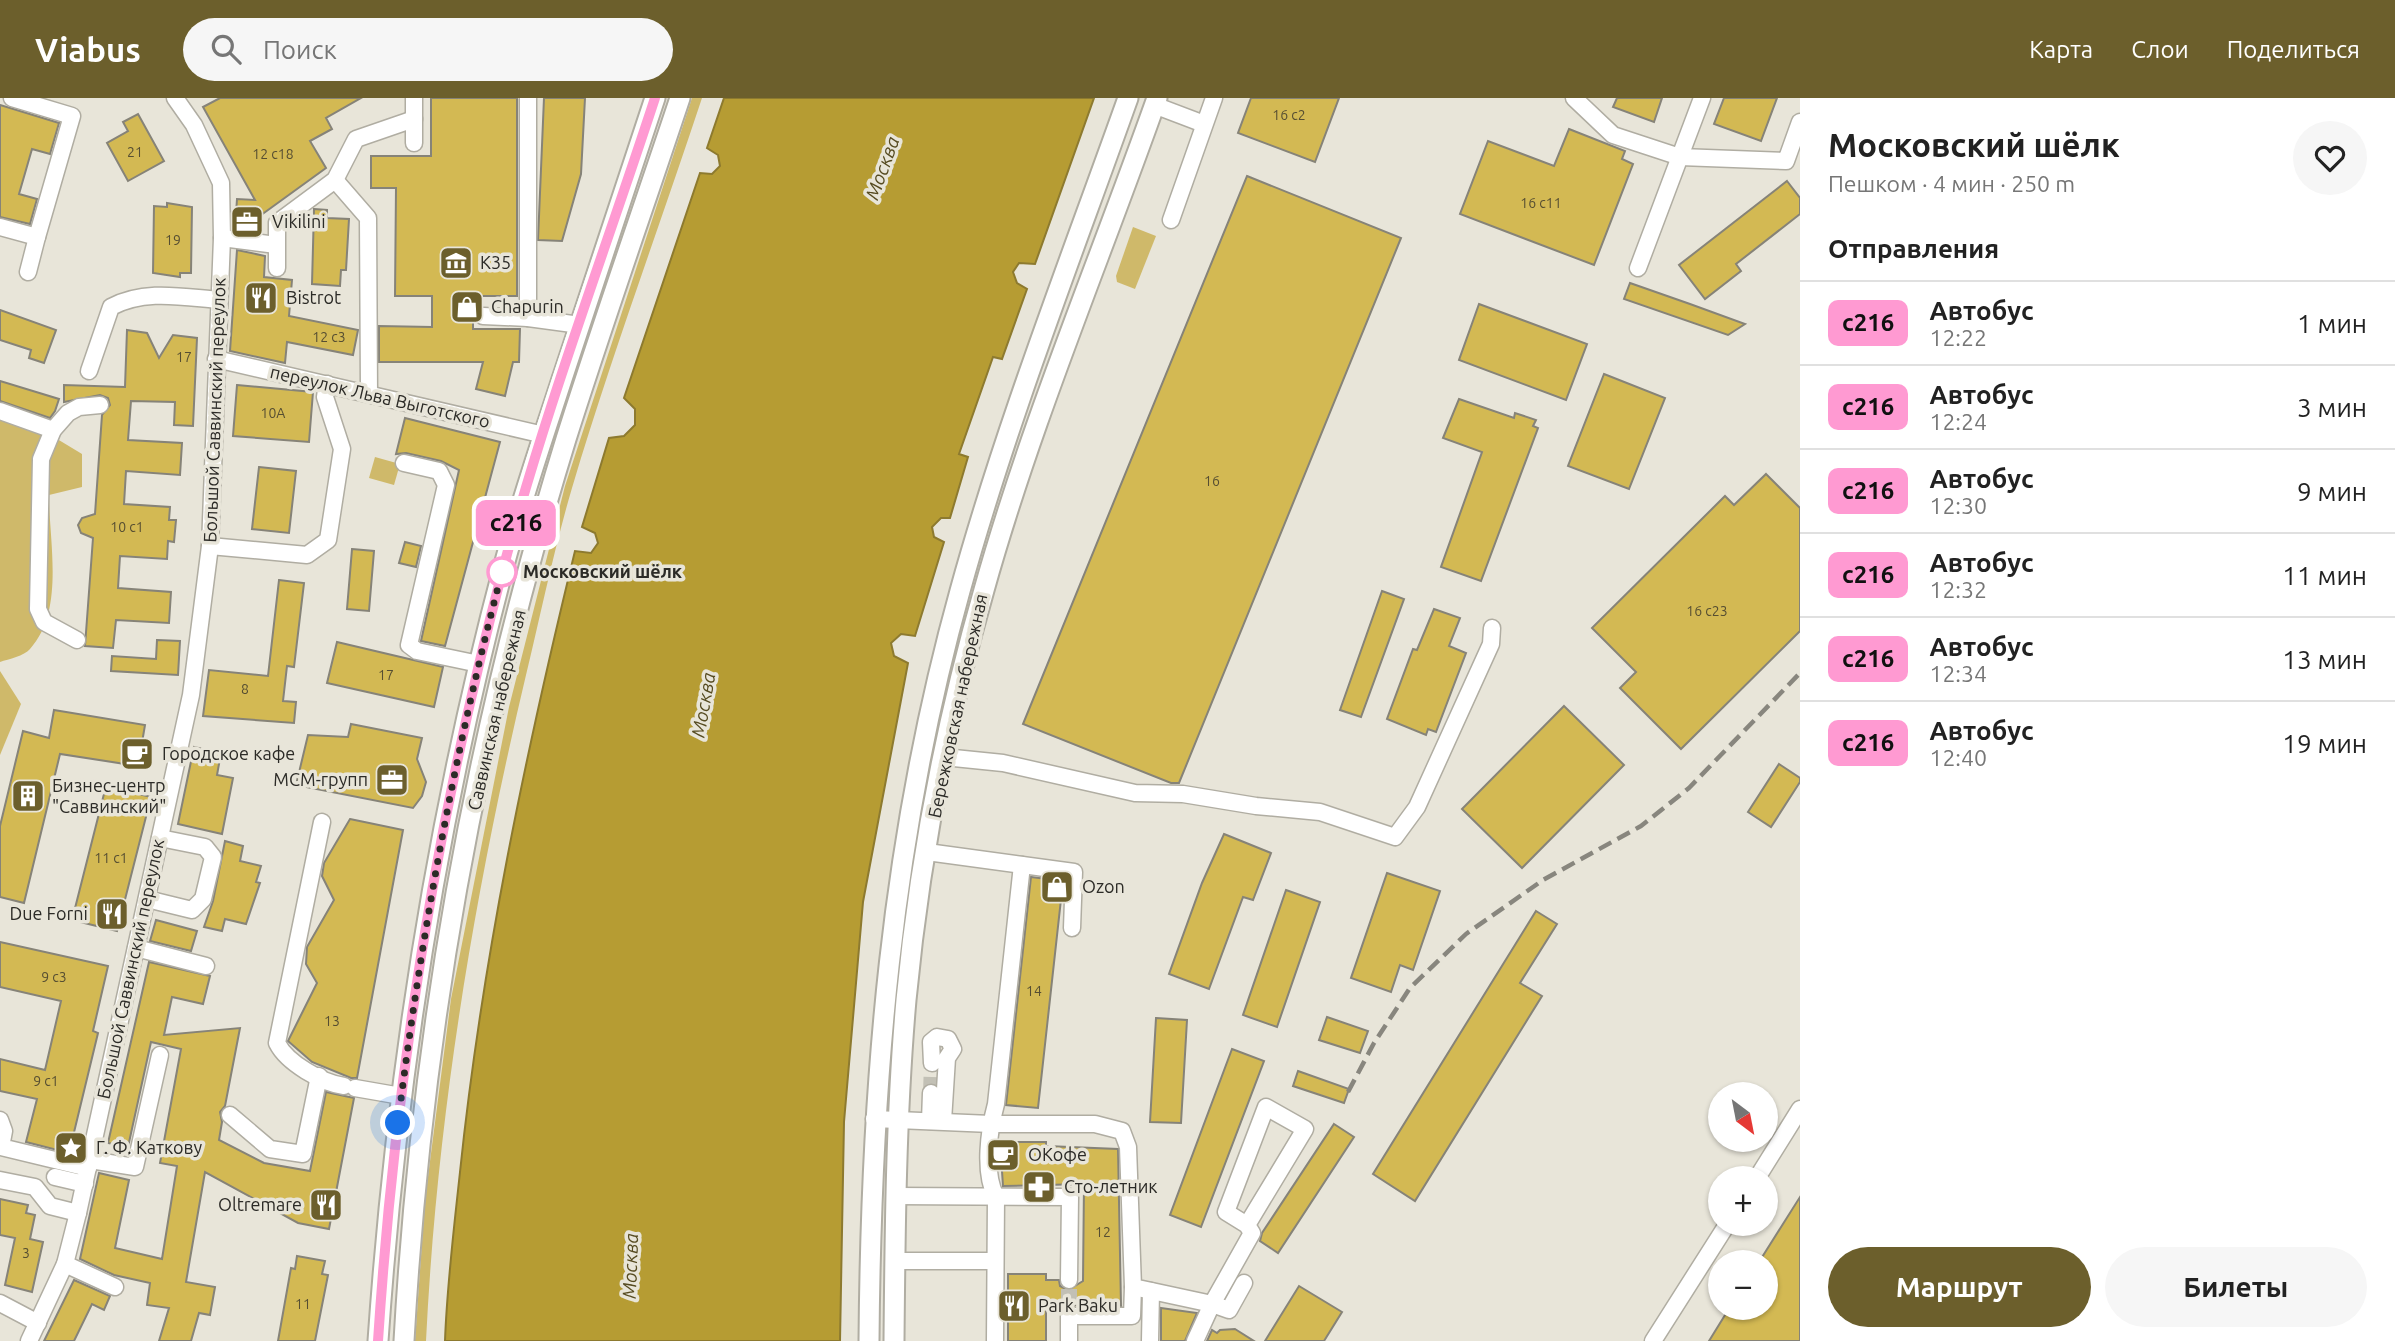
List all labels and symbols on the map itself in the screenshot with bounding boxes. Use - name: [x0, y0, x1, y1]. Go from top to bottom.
- house number: 16 с2: [1272, 107, 1306, 123]
- water label: Москва: [860, 133, 904, 203]
- house number: 21: [127, 144, 143, 160]
- house number: 12 с18: [252, 146, 294, 162]
- house number: 16 с11: [1520, 195, 1562, 211]
- office icon: Vikilini: [228, 203, 266, 241]
- place label: Vikilini: [272, 211, 326, 231]
- house number: 19: [165, 232, 181, 248]
- museum icon: K35: [437, 244, 475, 282]
- place label: K35: [480, 252, 511, 272]
- street label: Большой Саввинский переулок: [199, 277, 229, 543]
- restaurant icon: Bistrot: [242, 279, 280, 317]
- place label: Bistrot: [286, 287, 341, 307]
- shop icon: Chapurin: [448, 288, 486, 326]
- place label: Chapurin: [491, 296, 564, 316]
- house number: 12 с3: [312, 329, 346, 345]
- house number: 17: [176, 349, 192, 365]
- street label: переулок Льва Выготского: [268, 361, 492, 431]
- house number: 10А: [261, 405, 285, 421]
- house number: 16: [1204, 473, 1220, 489]
- line badge: с216: [467, 500, 565, 546]
- house number: 10 с1: [110, 519, 144, 535]
- marker: Московский шёлк: [487, 557, 517, 587]
- place label: Московский шёлк: [523, 561, 683, 581]
- street label: Бережковская набережная: [923, 592, 991, 820]
- house number: 16 с23: [1686, 603, 1728, 619]
- street label: Саввинская набережная: [463, 607, 529, 812]
- house number: 17: [378, 667, 394, 683]
- water label: Москва: [686, 671, 720, 739]
- house number: 8: [241, 681, 249, 697]
- cafe icon: Городское кафе: [118, 735, 156, 773]
- place label: Городское кафе: [162, 743, 295, 763]
- office icon: МСМ-групп: [373, 761, 411, 799]
- place label: МСМ-групп: [273, 769, 368, 789]
- place label: Бизнес-центр "Саввинский": [52, 775, 166, 816]
- building icon: Бизнес-центр "Саввинский": [9, 777, 47, 815]
- street label: Большой Саввинский переулок: [93, 837, 167, 1101]
- house number: 11 с1: [94, 850, 128, 866]
- shop icon: Ozon: [1038, 868, 1076, 906]
- place label: Ozon: [1082, 876, 1125, 896]
- restaurant icon: Due Forni: [93, 895, 131, 933]
- place label: Due Forni: [10, 903, 88, 923]
- house number: 9 с3: [41, 969, 67, 985]
- house number: 14: [1026, 983, 1042, 999]
- house number: 13: [324, 1013, 340, 1029]
- house number: 9 с1: [33, 1073, 59, 1089]
- north arrow: [1708, 1082, 1778, 1152]
- your location: [380, 1105, 415, 1140]
- place icon: Г. Ф. Каткову: [52, 1129, 90, 1167]
- cafe icon: ОКофе: [984, 1136, 1022, 1174]
- place label: Г. Ф. Каткову: [96, 1137, 202, 1157]
- place label: ОКофе: [1028, 1144, 1087, 1164]
- pharmacy icon: Сто-летник: [1020, 1168, 1058, 1206]
- place label: Сто-летник: [1064, 1176, 1158, 1196]
- restaurant icon: Oltremare: [307, 1186, 345, 1224]
- place label: Oltremare: [218, 1194, 302, 1214]
- house number: 12: [1095, 1224, 1111, 1240]
- water label: Москва: [618, 1233, 642, 1299]
- house number: 3: [22, 1245, 30, 1261]
- restaurant icon: Park Baku: [995, 1287, 1033, 1325]
- place label: Park Baku: [1038, 1295, 1118, 1315]
- house number: 11: [295, 1296, 311, 1312]

